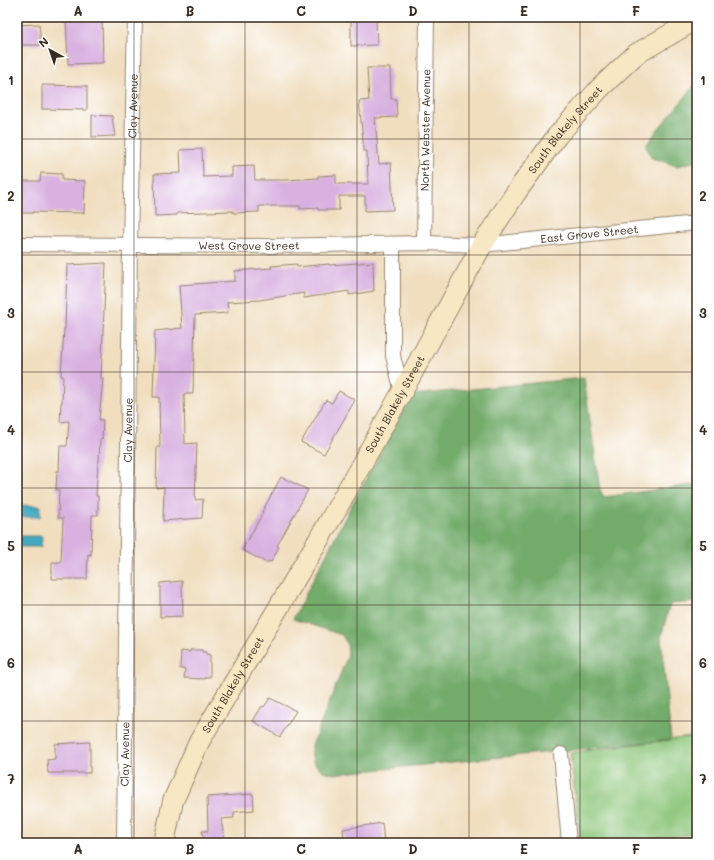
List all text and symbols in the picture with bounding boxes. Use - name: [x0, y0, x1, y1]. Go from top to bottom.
- text: A: [73, 2, 83, 19]
- text: B: [186, 2, 195, 19]
- text: C: [296, 2, 306, 19]
- text: D: [408, 2, 418, 19]
- text: E: [520, 2, 528, 19]
- text: F: [632, 2, 640, 19]
- north arrow: [30, 30, 70, 70]
- text: N: [35, 34, 51, 50]
- street label: North Webster Avenue: [417, 68, 433, 191]
- text: 1: [8, 71, 14, 88]
- text: 1: [700, 71, 706, 88]
- street label: Clay Avenue: [124, 73, 141, 139]
- street label: South Blakely Street: [524, 82, 606, 176]
- text: 2: [7, 187, 15, 204]
- text: 2: [699, 187, 707, 204]
- street label: East Grove Street: [540, 221, 639, 246]
- street label: West Grove Street: [198, 237, 300, 253]
- text: 3: [7, 304, 15, 321]
- text: 3: [699, 304, 707, 321]
- street label: South Blakely Street: [361, 352, 428, 455]
- street label: Clay Avenue: [120, 397, 135, 463]
- text: 4: [7, 421, 15, 438]
- text: 4: [699, 421, 707, 438]
- text: 5: [7, 537, 15, 554]
- text: 5: [699, 537, 707, 554]
- street label: South Blakely Street: [198, 633, 267, 735]
- text: 6: [7, 654, 15, 671]
- text: 6: [699, 654, 707, 671]
- street label: Clay Avenue: [117, 721, 132, 787]
- text: 7: [7, 770, 15, 787]
- text: 7: [699, 770, 707, 787]
- text: A: [73, 840, 83, 857]
- text: B: [186, 840, 195, 857]
- text: C: [296, 840, 306, 857]
- text: D: [408, 840, 418, 857]
- text: E: [520, 840, 528, 857]
- text: F: [632, 840, 640, 857]

